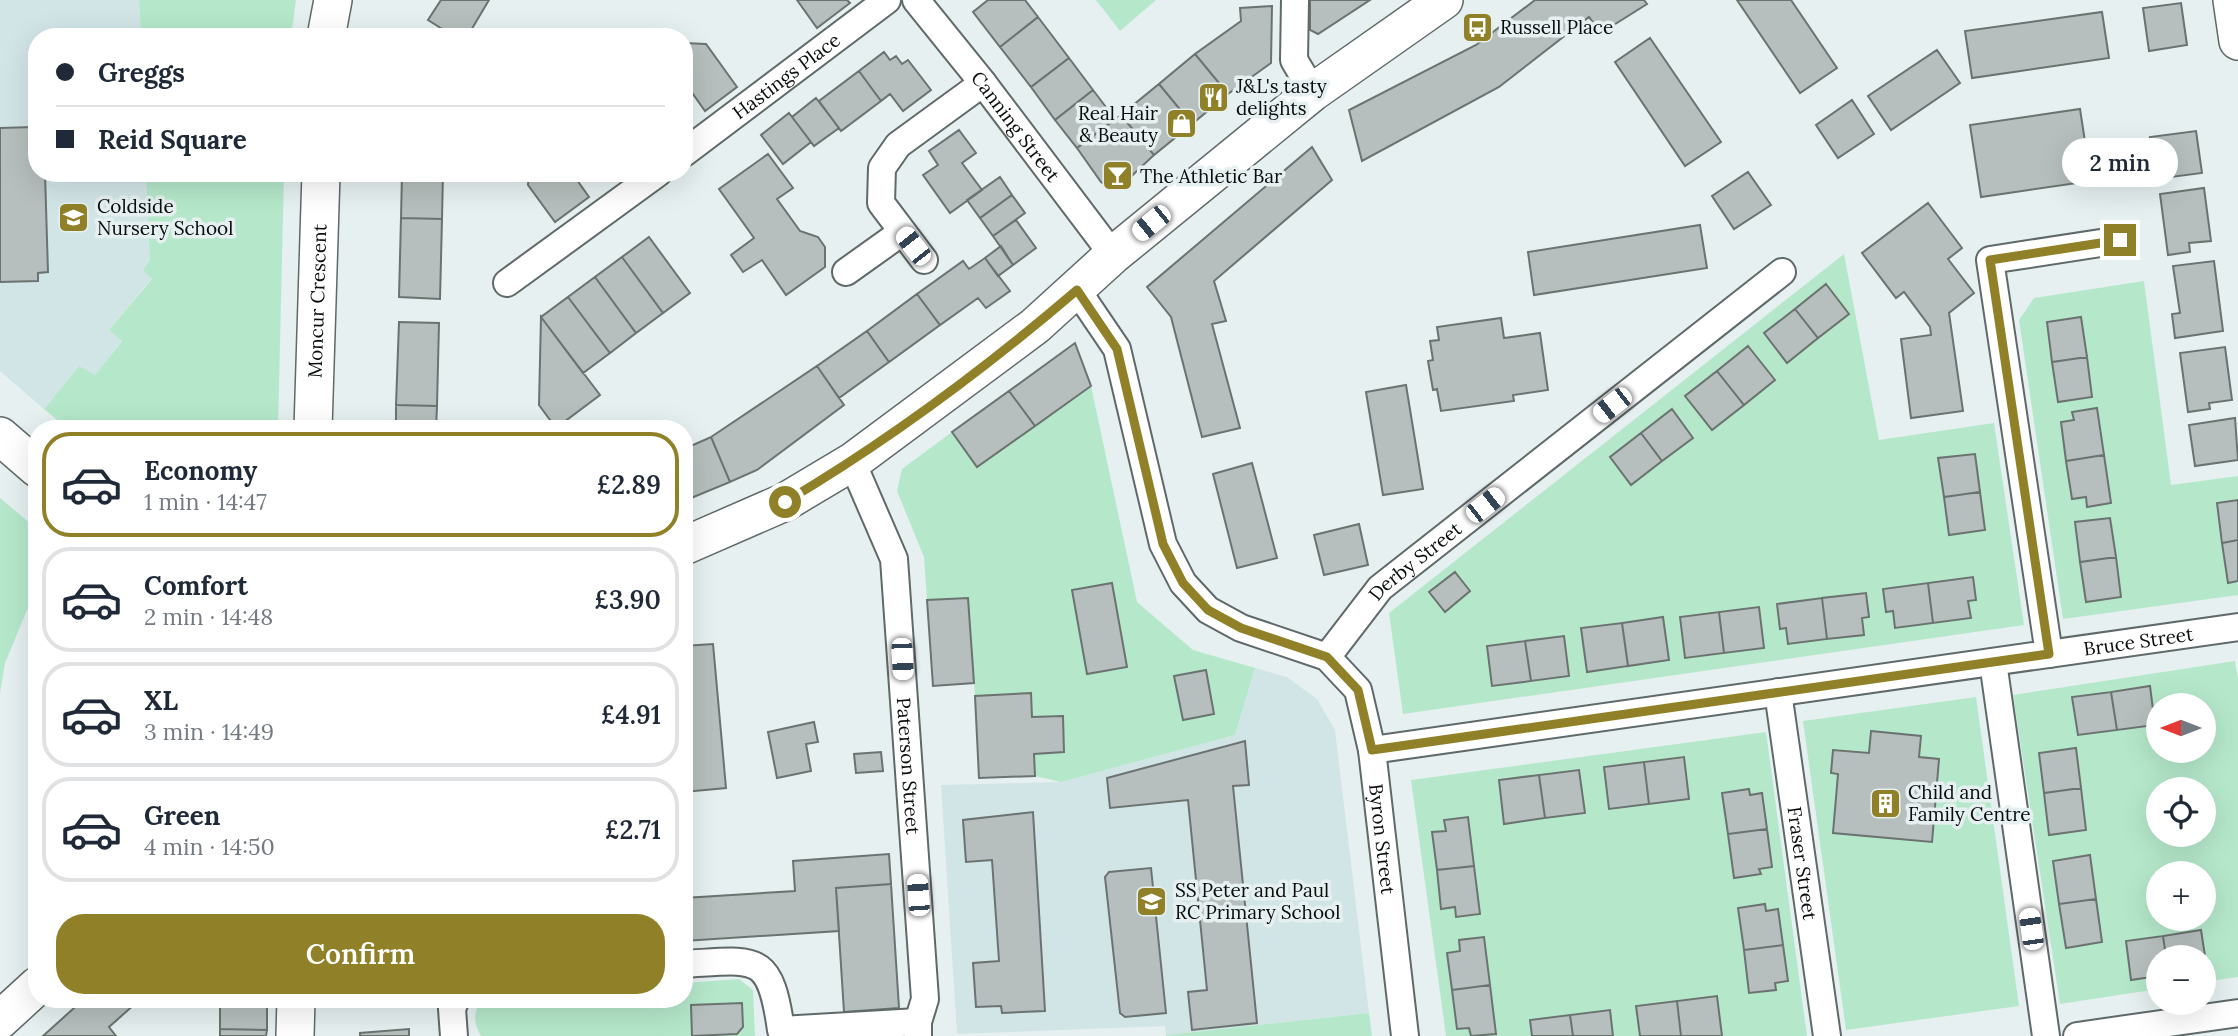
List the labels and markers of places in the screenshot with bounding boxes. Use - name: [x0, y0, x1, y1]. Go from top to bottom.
- bus stop icon: Russell Place: [1460, 10, 1494, 44]
- place label: Russell Place: [1500, 15, 1613, 39]
- place label: J&L's tasty delights: [1235, 74, 1327, 120]
- restaurant icon: J&L's tasty delights: [1196, 80, 1230, 114]
- place label: Real Hair & Beauty: [1078, 101, 1159, 147]
- shop icon: Real Hair & Beauty: [1164, 107, 1198, 141]
- bar icon: The Athletic Bar: [1100, 159, 1134, 193]
- place label: The Athletic Bar: [1140, 164, 1283, 188]
- place label: Coldside Nursery School: [97, 194, 233, 240]
- school or university icon: Coldside Nursery School: [57, 200, 91, 234]
- place label: Child and Family Centre: [1908, 780, 2031, 826]
- building icon: Child and Family Centre: [1868, 786, 1902, 820]
- place label: SS Peter and Paul RC Primary School: [1175, 878, 1340, 924]
- school or university icon: SS Peter and Paul RC Primary School: [1135, 884, 1169, 918]

